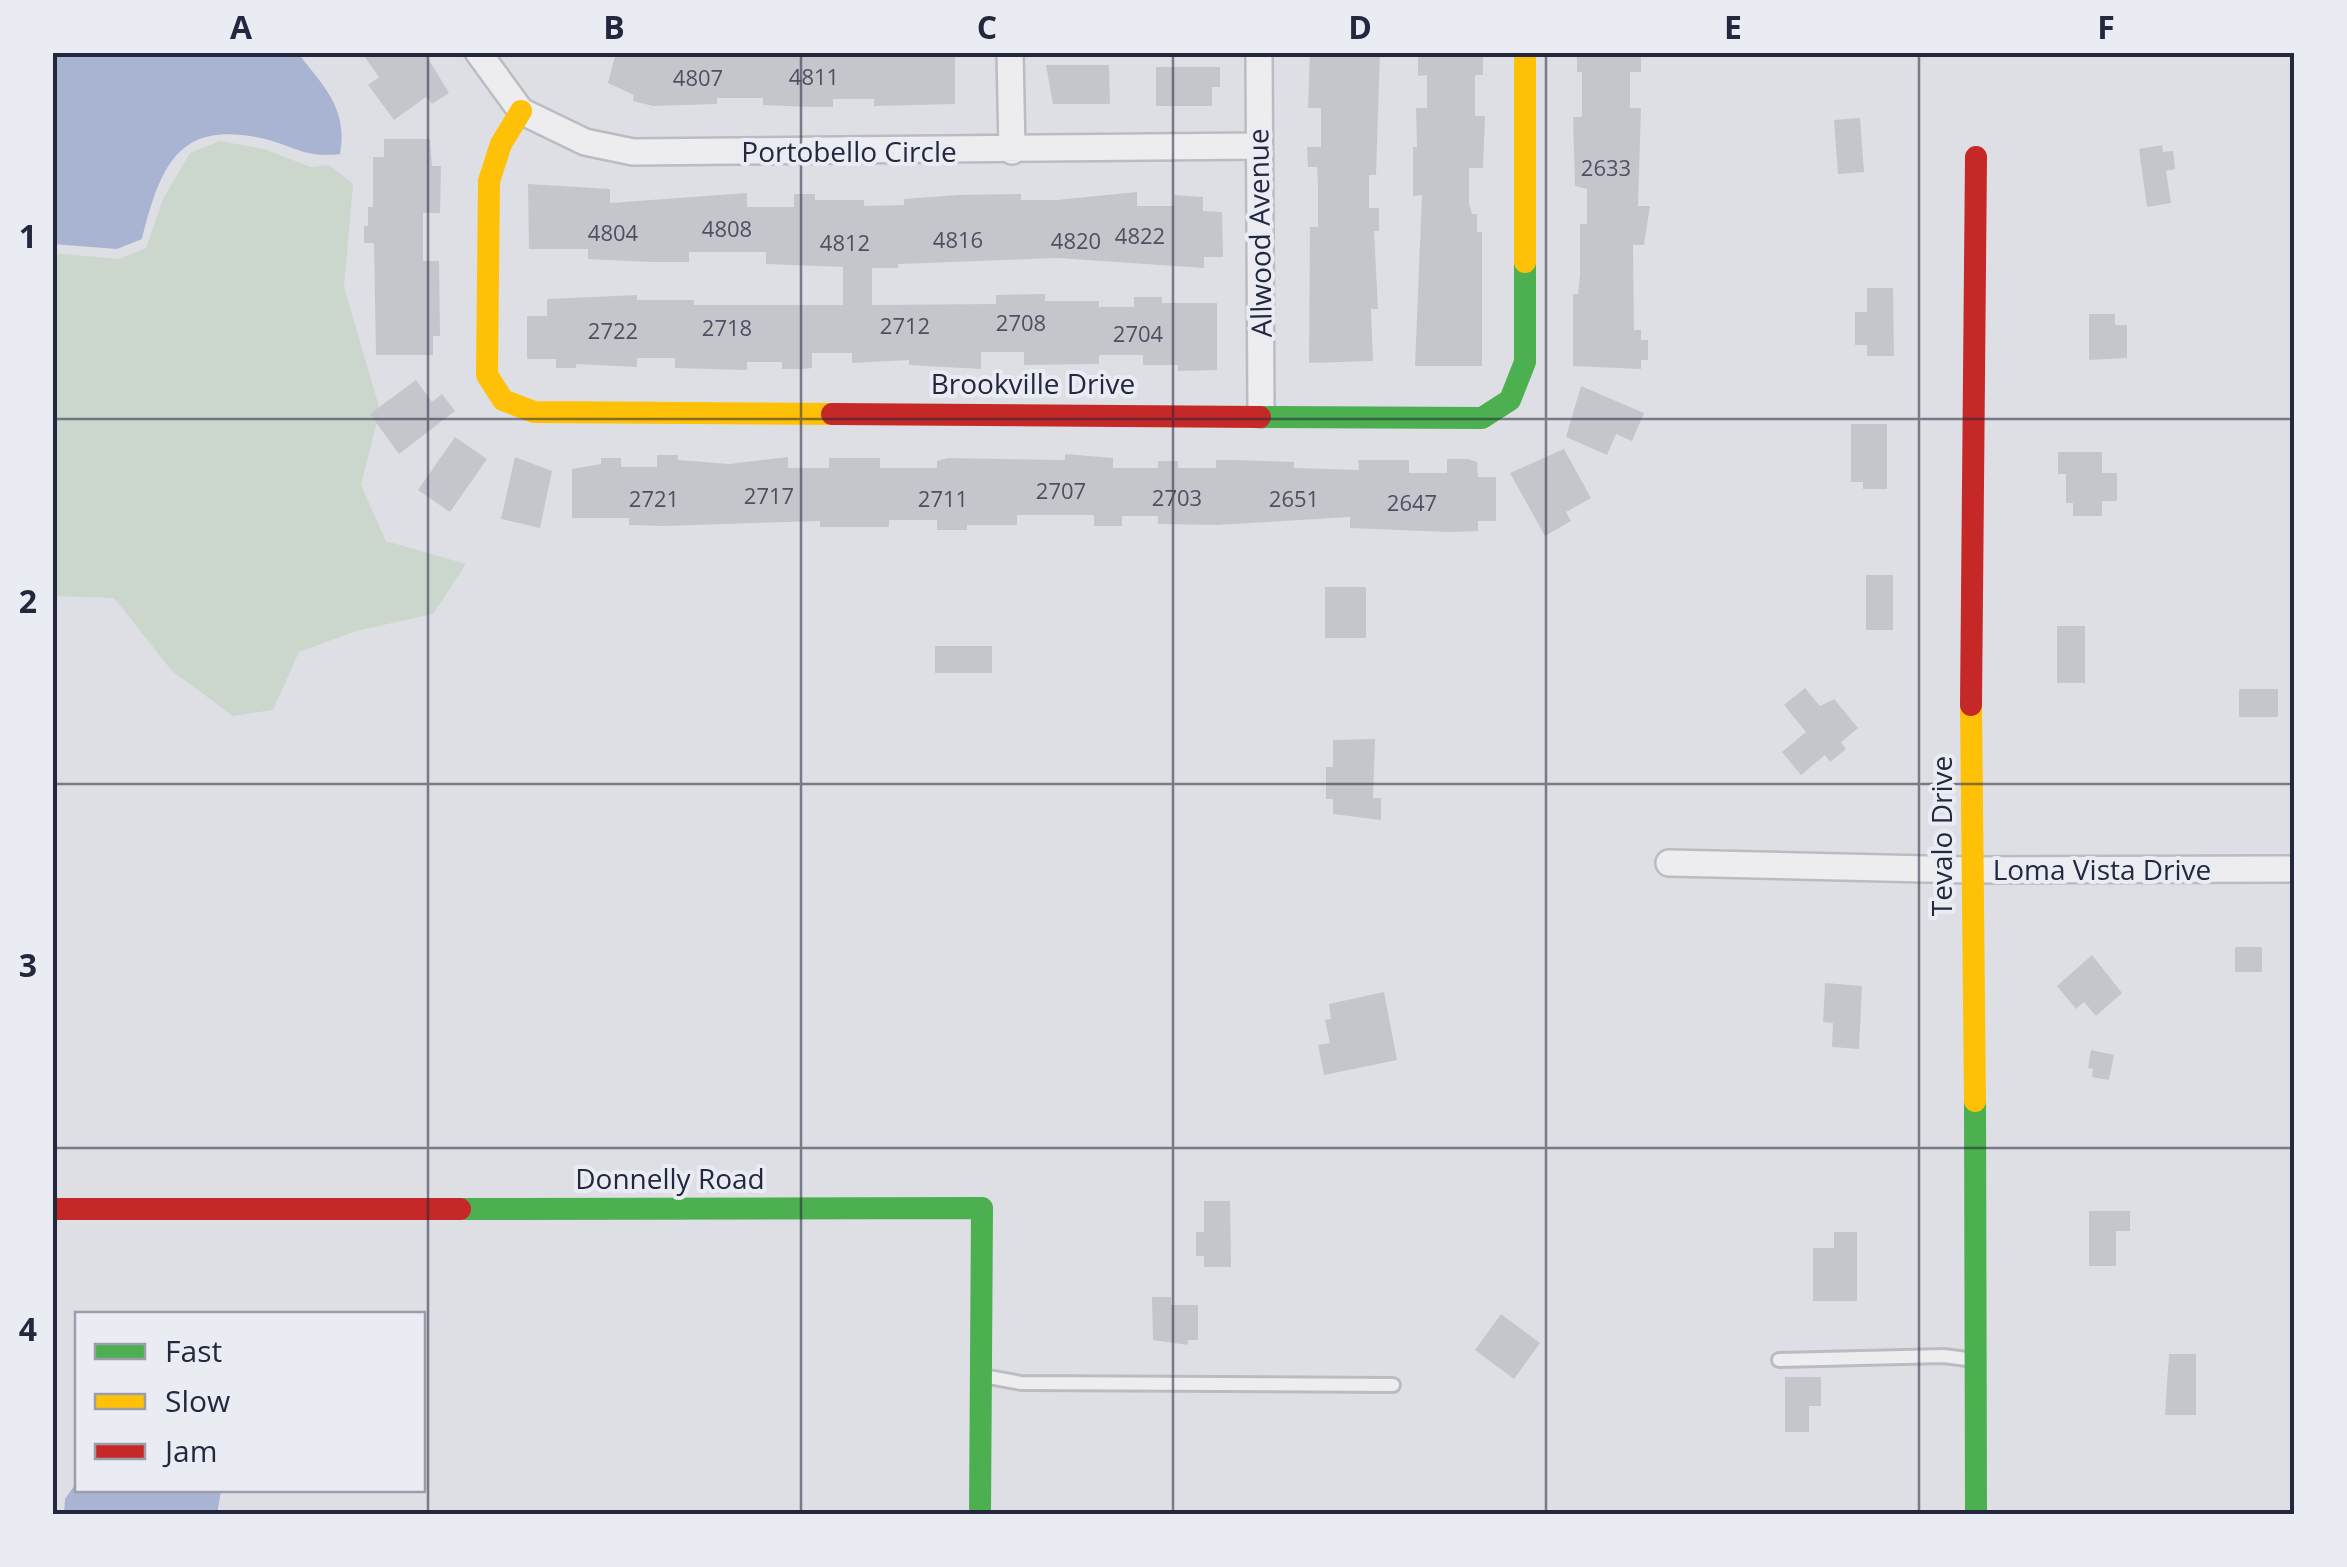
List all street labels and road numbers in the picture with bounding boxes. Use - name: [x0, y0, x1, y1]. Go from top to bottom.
- street label: Allwood Avenue: [1238, 128, 1280, 338]
- street label: Portobello Circle: [741, 132, 957, 170]
- street label: Brookville Drive: [931, 364, 1135, 402]
- street label: Tevalo Drive: [1922, 756, 1960, 916]
- street label: Loma Vista Drive: [1993, 850, 2211, 888]
- street label: Donnelly Road: [575, 1159, 765, 1197]

